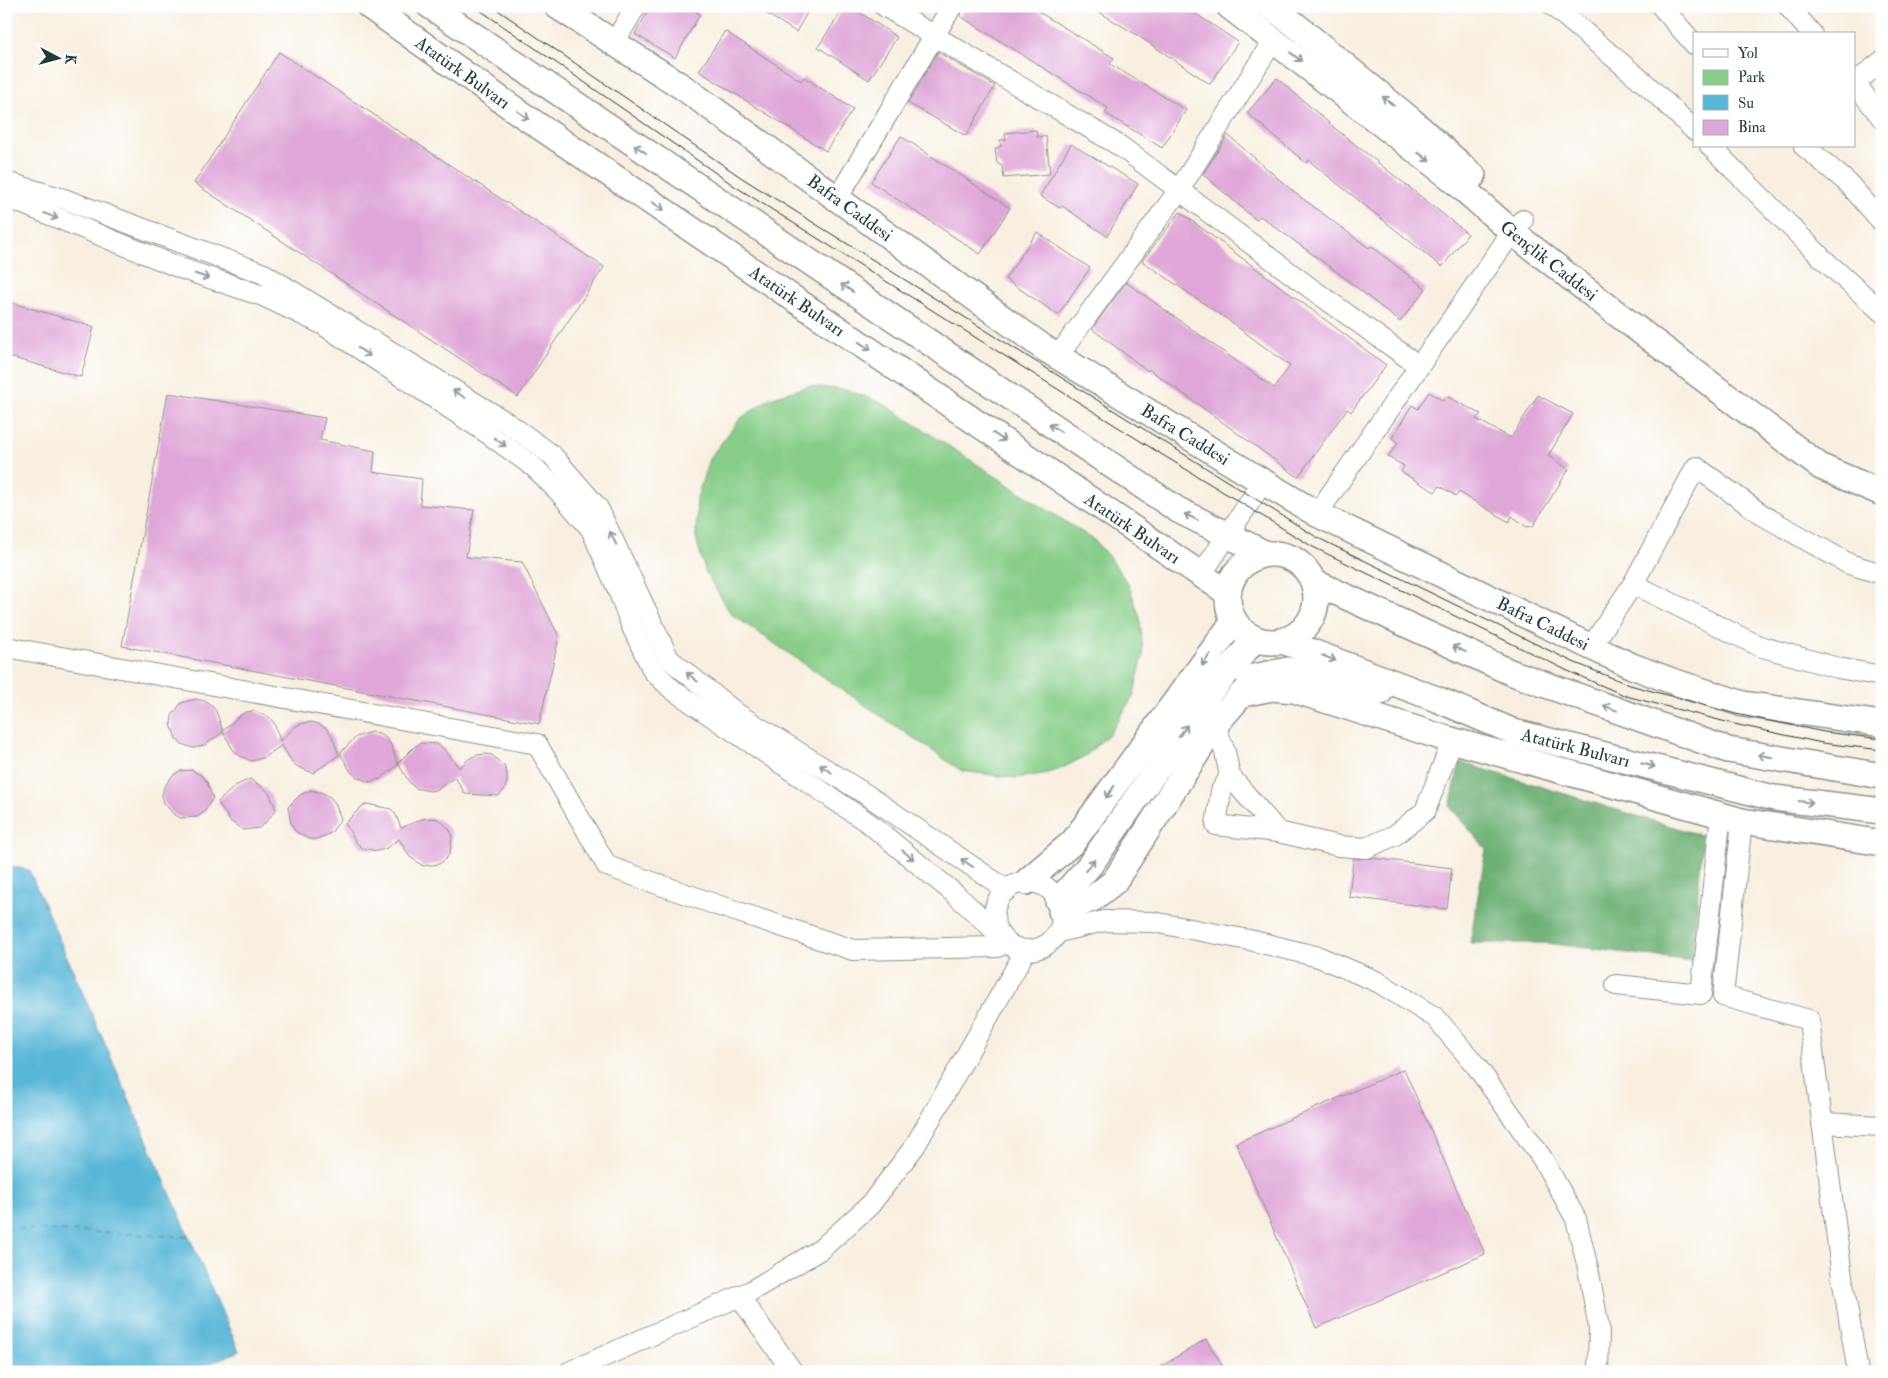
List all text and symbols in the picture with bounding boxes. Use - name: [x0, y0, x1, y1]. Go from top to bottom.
- street label: Atatürk Bulvarı: [410, 30, 515, 114]
- north arrow: [32, 32, 82, 82]
- legend: [1693, 32, 1856, 148]
- text: Yol: [1738, 44, 1758, 63]
- one-way arrow: [1289, 51, 1302, 62]
- text: K: [61, 54, 79, 66]
- text: Park: [1738, 68, 1765, 87]
- text: Su: [1738, 94, 1754, 113]
- one-way arrow: [1381, 95, 1394, 106]
- one-way arrow: [516, 110, 530, 120]
- text: Bina: [1738, 118, 1766, 137]
- one-way arrow: [633, 144, 647, 154]
- one-way arrow: [1417, 151, 1430, 162]
- street label: Bafra Caddesi: [803, 169, 897, 247]
- one-way arrow: [651, 201, 665, 211]
- one-way arrow: [44, 212, 59, 221]
- street label: Gençlik Caddesi: [1495, 215, 1603, 306]
- street label: Atatürk Bulvarı: [744, 260, 850, 342]
- one-way arrow: [194, 271, 210, 281]
- one-way arrow: [841, 283, 855, 293]
- one-way arrow: [858, 341, 872, 351]
- one-way arrow: [357, 347, 371, 357]
- one-way arrow: [453, 388, 467, 398]
- street label: Bafra Caddesi: [1137, 399, 1234, 470]
- one-way arrow: [1048, 422, 1062, 433]
- one-way arrow: [992, 432, 1006, 442]
- one-way arrow: [493, 437, 507, 447]
- street label: Atatürk Bulvarı: [1079, 487, 1185, 569]
- one-way arrow: [1184, 511, 1199, 521]
- one-way arrow: [607, 531, 617, 546]
- street label: Bafra Caddesi: [1493, 592, 1593, 656]
- one-way arrow: [1452, 643, 1467, 653]
- one-way arrow: [1200, 653, 1211, 666]
- one-way arrow: [1320, 654, 1336, 663]
- one-way arrow: [686, 672, 699, 683]
- one-way arrow: [1603, 703, 1618, 712]
- street label: Atatürk Bulvarı: [1518, 723, 1633, 773]
- one-way arrow: [1178, 725, 1188, 739]
- one-way arrow: [1757, 751, 1773, 761]
- one-way arrow: [1639, 761, 1655, 771]
- one-way arrow: [819, 763, 833, 773]
- one-way arrow: [1105, 785, 1115, 799]
- one-way arrow: [1798, 797, 1814, 807]
- one-way arrow: [901, 850, 914, 861]
- one-way arrow: [960, 857, 974, 867]
- one-way arrow: [1085, 858, 1096, 871]

